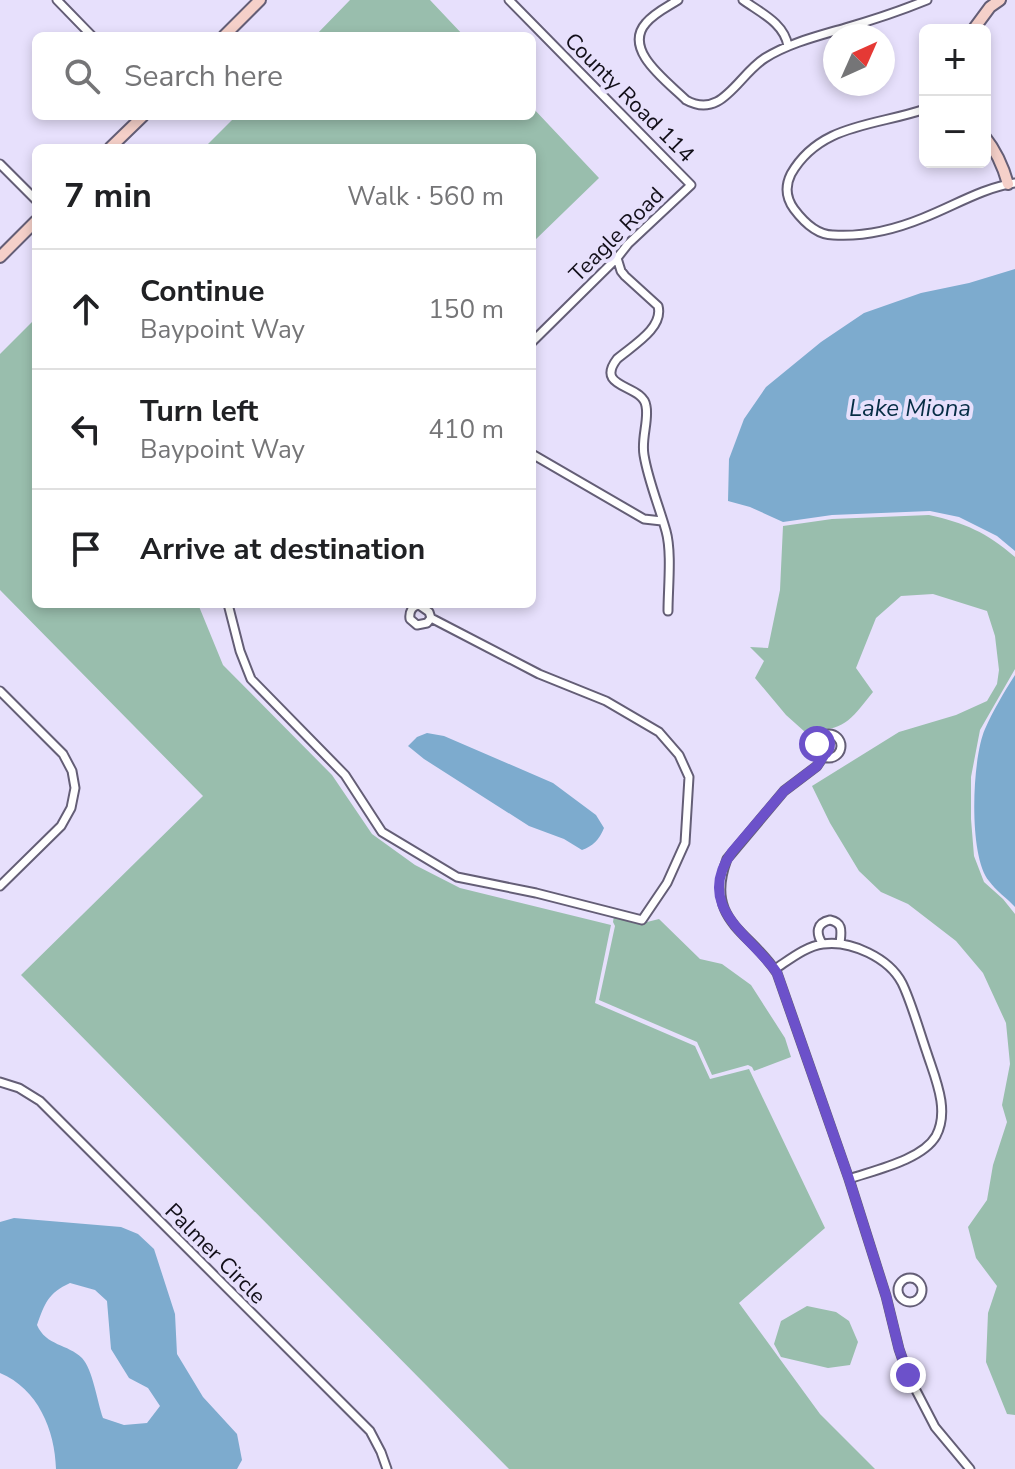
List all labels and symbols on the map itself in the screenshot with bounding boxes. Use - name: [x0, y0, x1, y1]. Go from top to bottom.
- north arrow: [823, 24, 895, 96]
- street label: County Road 114: [558, 26, 701, 169]
- street label: Teagle Road: [563, 181, 671, 289]
- water label: Lake Miona: [849, 392, 971, 424]
- route start: [799, 726, 835, 762]
- street label: Palmer Circle: [158, 1197, 272, 1311]
- route end: [890, 1357, 926, 1393]

